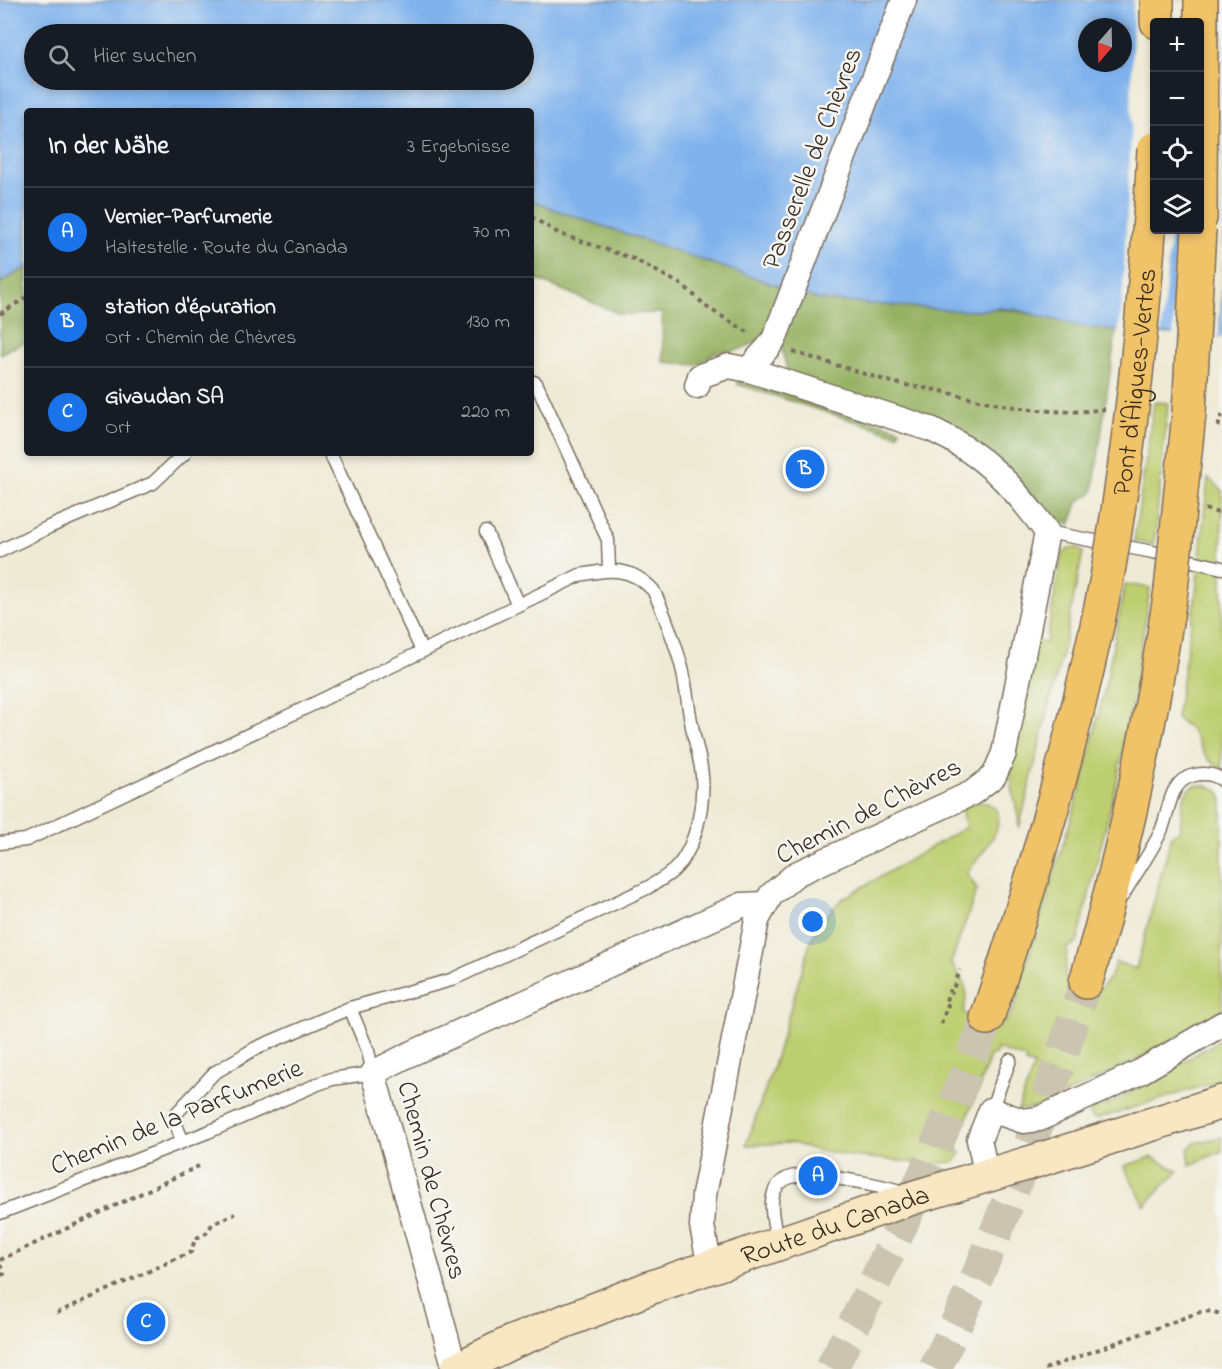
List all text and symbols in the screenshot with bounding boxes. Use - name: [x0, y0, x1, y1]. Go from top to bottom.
- north arrow: [1078, 18, 1132, 72]
- map controls: [1150, 18, 1204, 234]
- button: +: [1150, 18, 1204, 72]
- search box: [24, 24, 534, 90]
- icon: search: [45, 41, 78, 74]
- text: Hier suchen: [93, 41, 197, 73]
- street label: Passerelle de Chèvres: [753, 42, 874, 276]
- button: −: [1150, 72, 1204, 126]
- button: locate: [1150, 126, 1204, 180]
- text: In der Nähe: [48, 128, 169, 166]
- text: 3 Ergebnisse: [407, 133, 510, 162]
- button: layers: [1150, 180, 1204, 234]
- text: Vernier-Parfumerie: [105, 202, 272, 234]
- text: A: [61, 218, 74, 247]
- text: 70 m: [473, 218, 510, 247]
- text: Haltestelle · Route du Canada: [105, 234, 348, 263]
- street label: Pont d'Aigues-Vertes: [1104, 267, 1168, 498]
- text: station d'épuration: [105, 292, 276, 324]
- text: B: [61, 308, 74, 337]
- text: 130 m: [466, 308, 510, 337]
- text: Ort · Chemin de Chèvres: [105, 324, 296, 353]
- text: Givaudan SA: [105, 382, 224, 414]
- text: C: [62, 398, 73, 427]
- text: 220 m: [461, 398, 510, 427]
- text: Ort: [105, 414, 131, 443]
- pin: B: [786, 446, 824, 492]
- street label: Chemin de Chèvres: [769, 749, 969, 876]
- your location: [798, 907, 827, 936]
- street label: Chemin de la Parfumerie: [45, 1050, 310, 1187]
- street label: Chemin de Chèvres: [385, 1077, 476, 1284]
- pin: A: [798, 1154, 838, 1198]
- street label: Route du Canada: [736, 1177, 934, 1277]
- pin: C: [126, 1300, 166, 1344]

